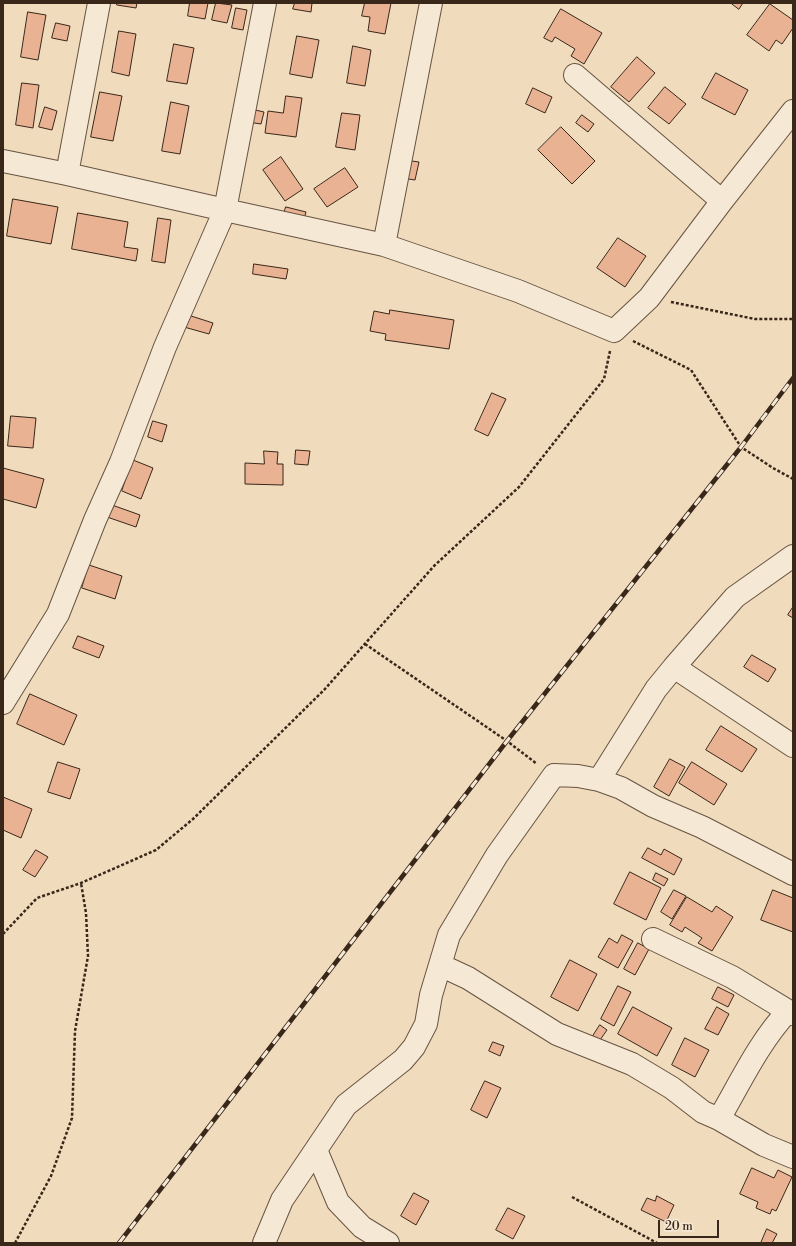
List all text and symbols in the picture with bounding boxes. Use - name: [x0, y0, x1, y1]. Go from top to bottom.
- scale bar: [660, 1212, 721, 1238]
- text: 20 m: [665, 1219, 693, 1234]

